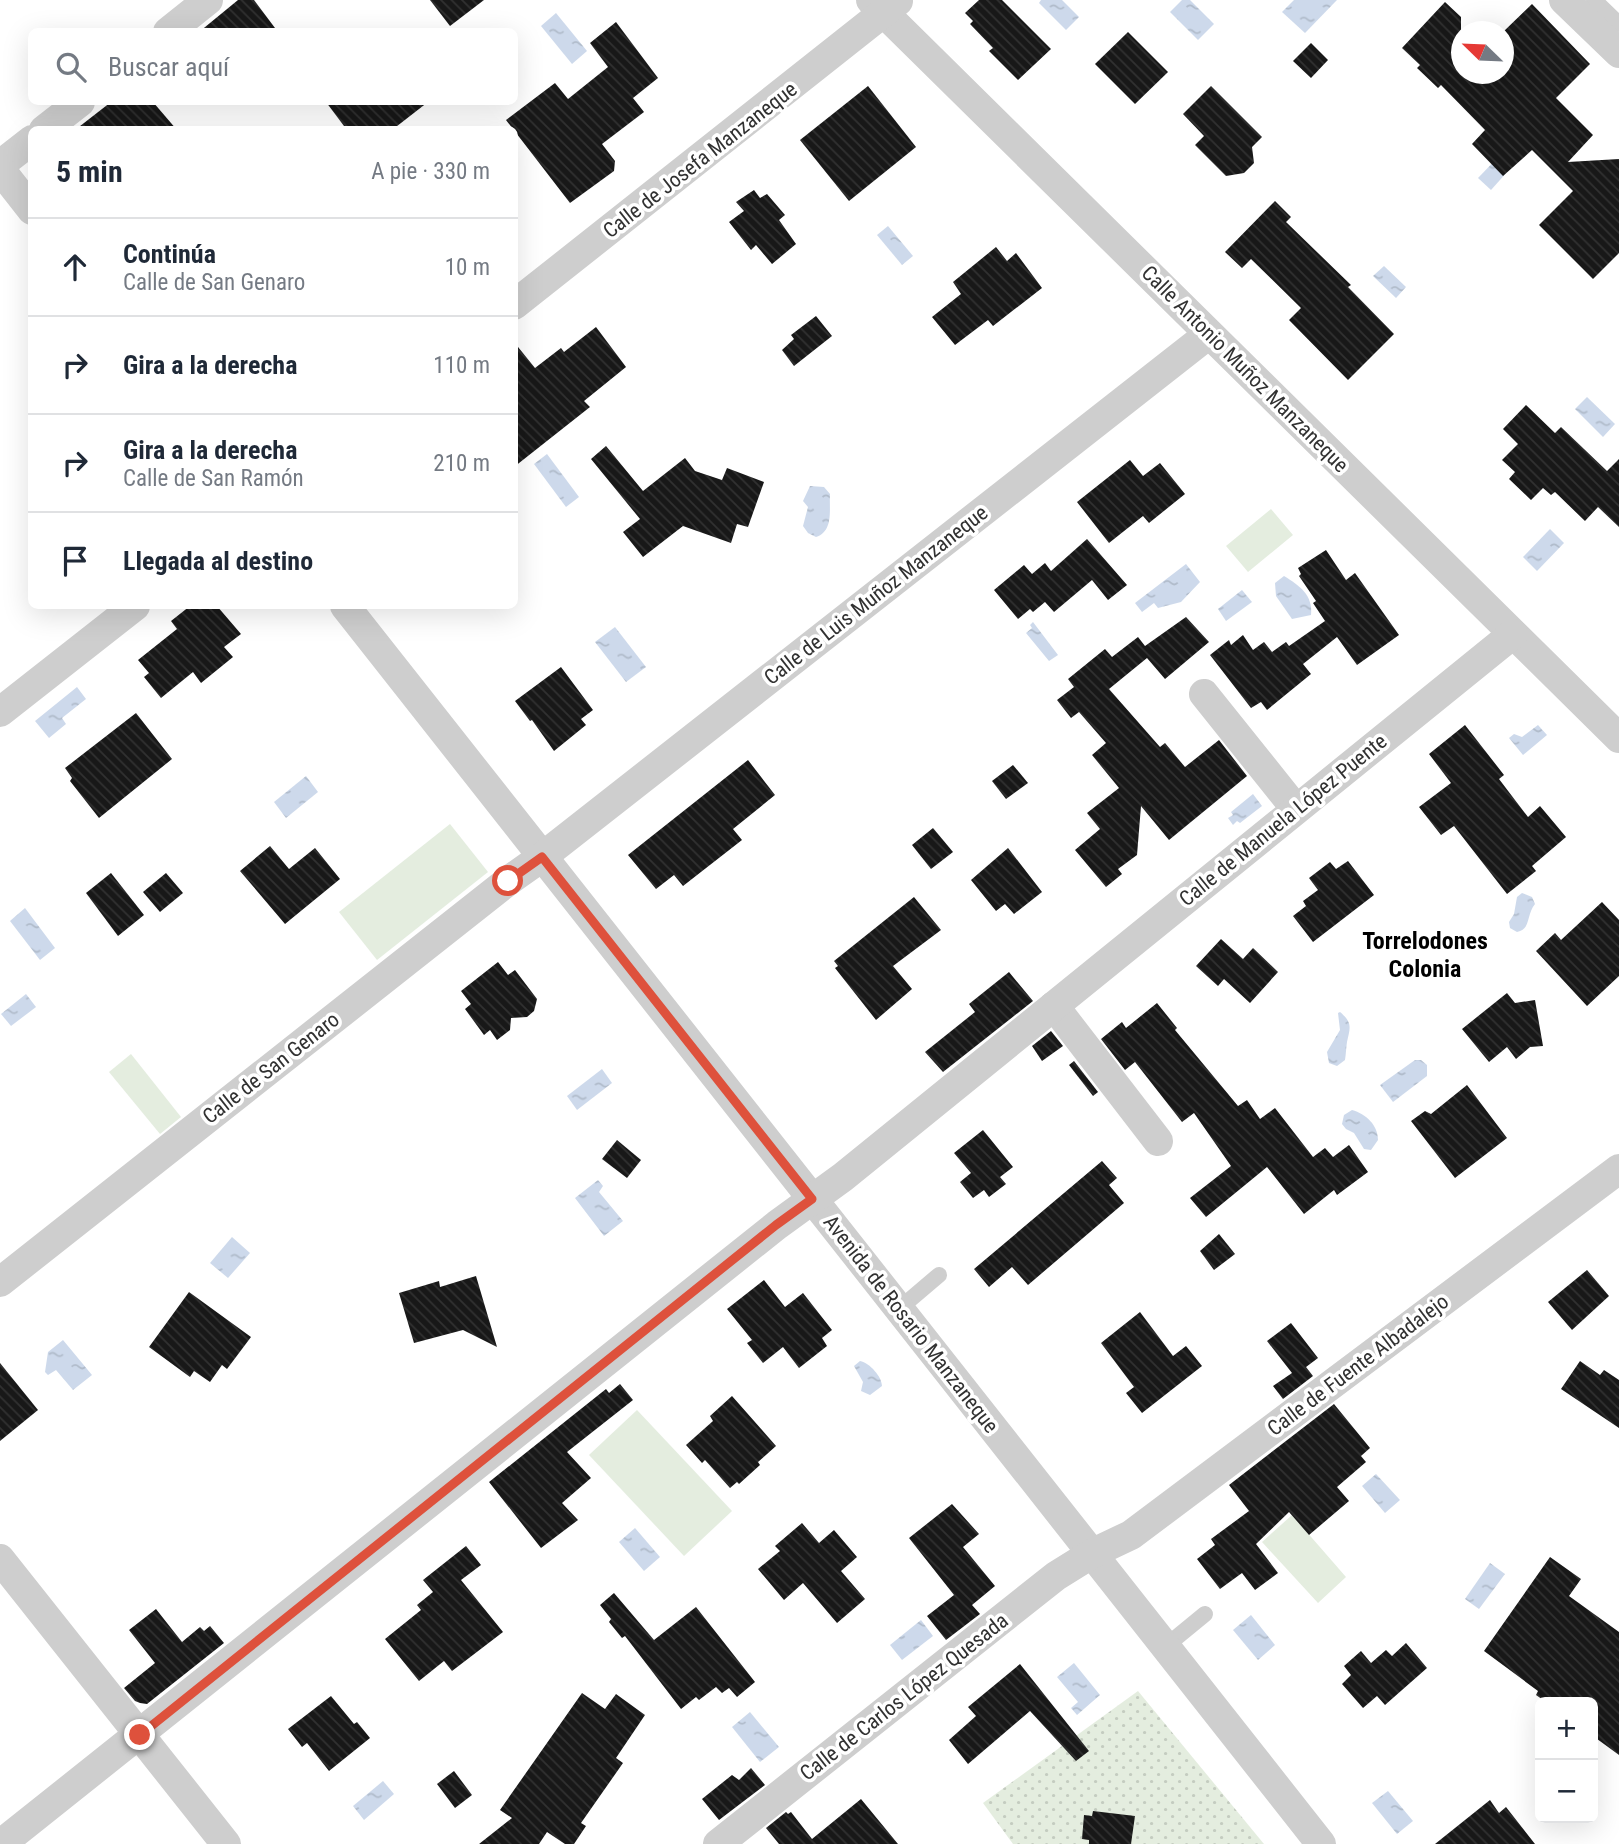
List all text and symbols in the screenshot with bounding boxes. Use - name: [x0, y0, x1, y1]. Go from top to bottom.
- north arrow: [1451, 21, 1514, 84]
- search box: [28, 28, 518, 105]
- icon: search: [52, 48, 90, 86]
- text: Buscar aquí: [108, 52, 229, 82]
- street label: Calle de Josefa Manzaneque: [598, 77, 802, 243]
- text: 5 min: [56, 154, 123, 189]
- text: A pie · 330 m: [371, 158, 490, 185]
- text: Continúa: [123, 239, 216, 269]
- icon: ahead: [56, 248, 94, 286]
- text: 10 m: [445, 254, 490, 281]
- street label: Calle Antonio Muñoz Manzaneque: [1137, 261, 1353, 477]
- text: Calle de San Genaro: [123, 269, 305, 296]
- icon: right: [56, 346, 94, 384]
- text: Gira a la derecha: [123, 350, 297, 380]
- text: 110 m: [433, 352, 490, 379]
- text: Gira a la derecha: [123, 435, 297, 465]
- icon: right: [56, 444, 94, 482]
- text: 210 m: [433, 450, 490, 477]
- text: Calle de San Ramón: [123, 465, 304, 492]
- street label: Calle de Luis Muñoz Manzaneque: [760, 500, 993, 690]
- icon: arrive: [56, 542, 94, 580]
- text: Llegada al destino: [123, 546, 313, 576]
- street label: Calle de Manuela López Puente: [1175, 729, 1392, 911]
- route start: [492, 865, 523, 896]
- district label: Torrelodones Colonia: [1362, 927, 1488, 983]
- street label: Calle de San Genaro: [198, 1007, 344, 1129]
- street label: Avenida de Rosario Manzaneque: [819, 1210, 1003, 1438]
- street label: Calle de Fuente Albadalejo: [1263, 1289, 1453, 1441]
- street label: Calle de Carlos López Quesada: [795, 1608, 1013, 1786]
- map controls: [1535, 1697, 1598, 1823]
- button: +: [1535, 1697, 1598, 1760]
- route end: [124, 1719, 155, 1750]
- button: −: [1535, 1760, 1598, 1823]

